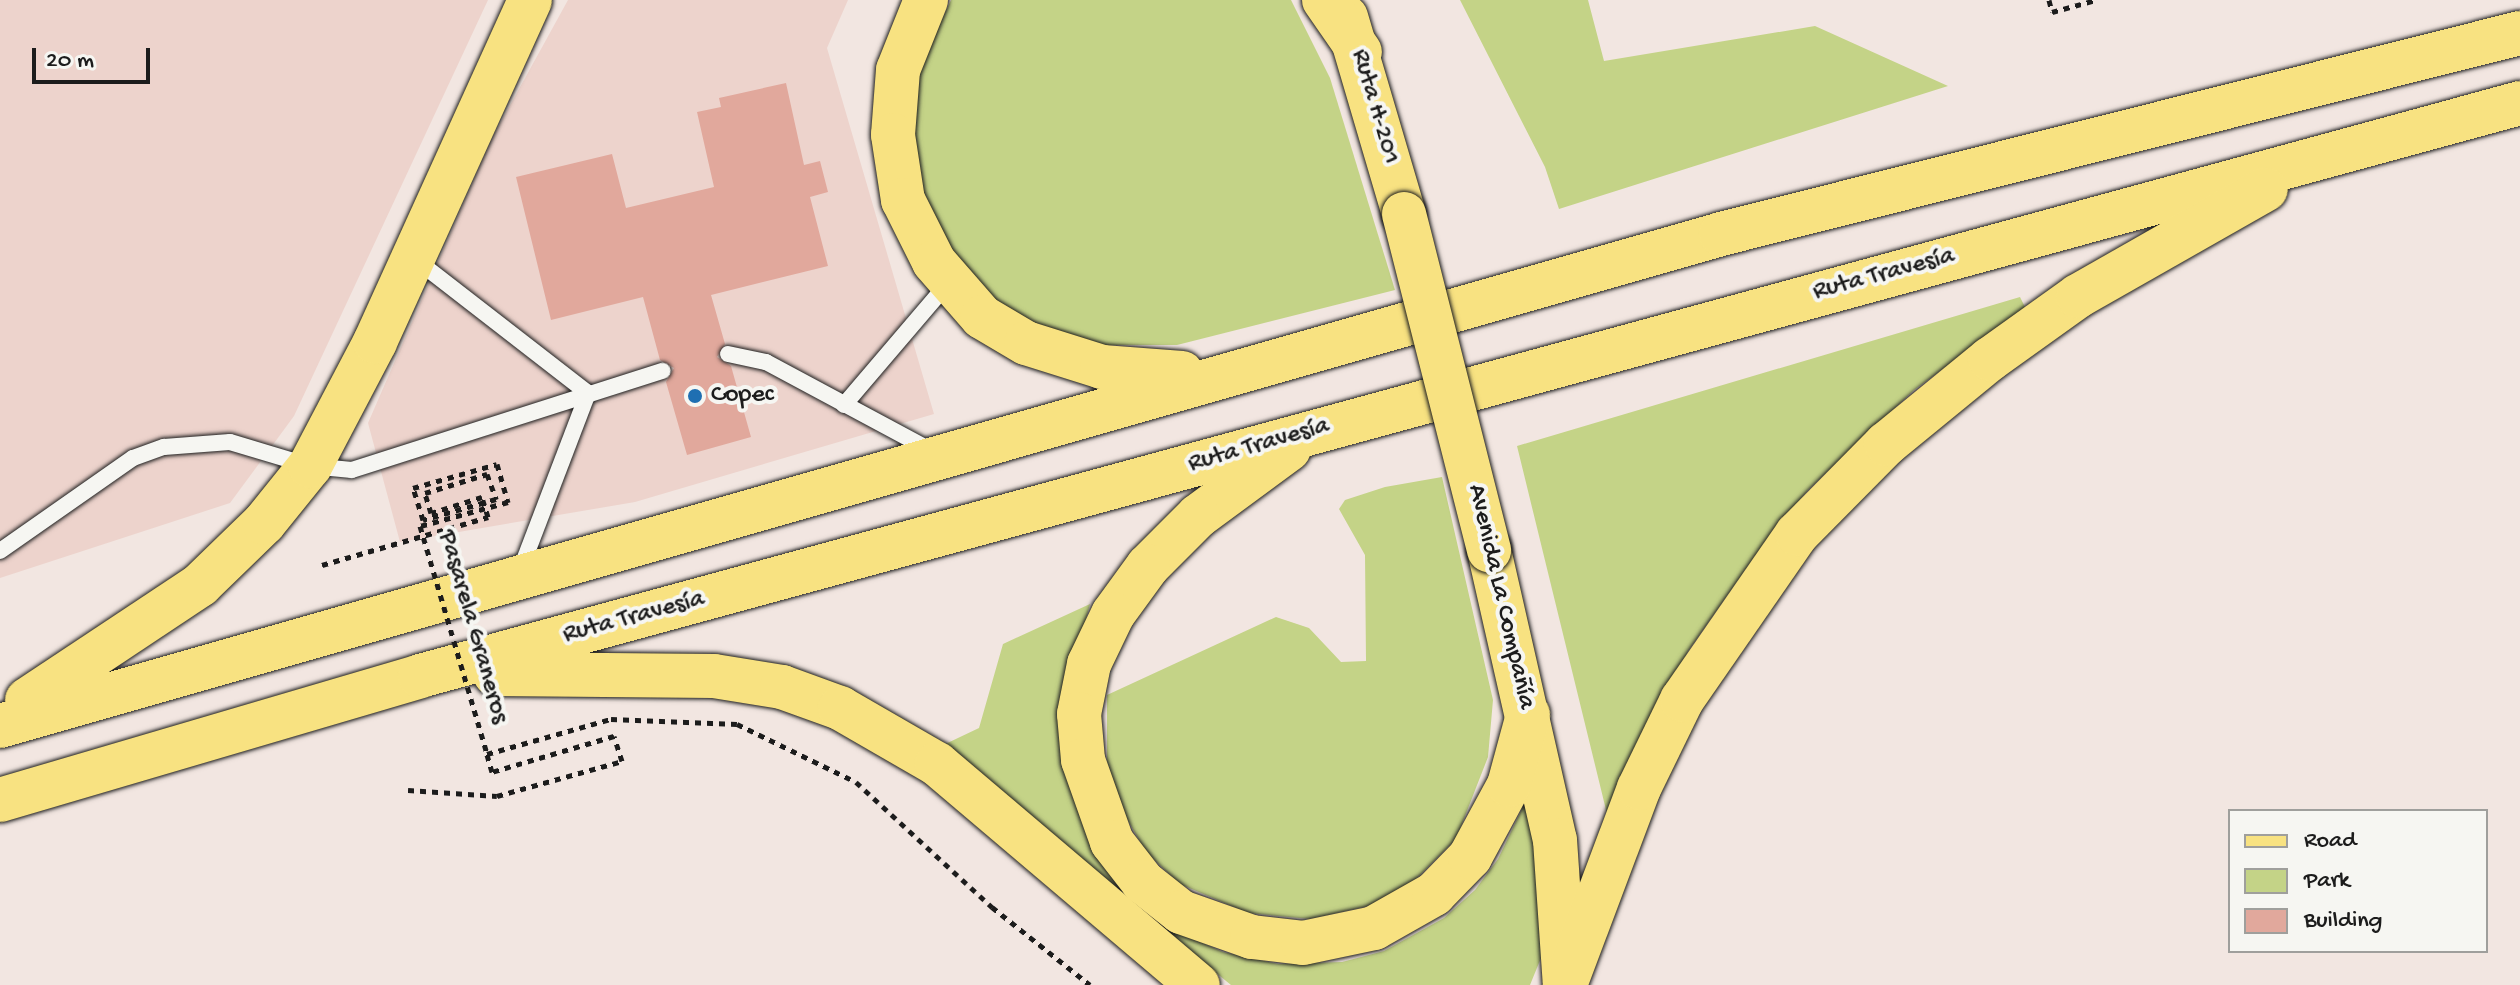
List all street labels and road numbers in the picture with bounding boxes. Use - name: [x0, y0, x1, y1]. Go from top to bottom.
- street label: Ruta H-201: [1343, 46, 1405, 168]
- street label: Ruta Travesía: [1810, 241, 1958, 309]
- street label: Ruta Travesía: [1185, 411, 1333, 481]
- street label: Avenida La Compañía: [1459, 482, 1541, 712]
- street label: Pasarela Graneros: [429, 527, 515, 727]
- street label: Ruta Travesía: [560, 584, 708, 652]

